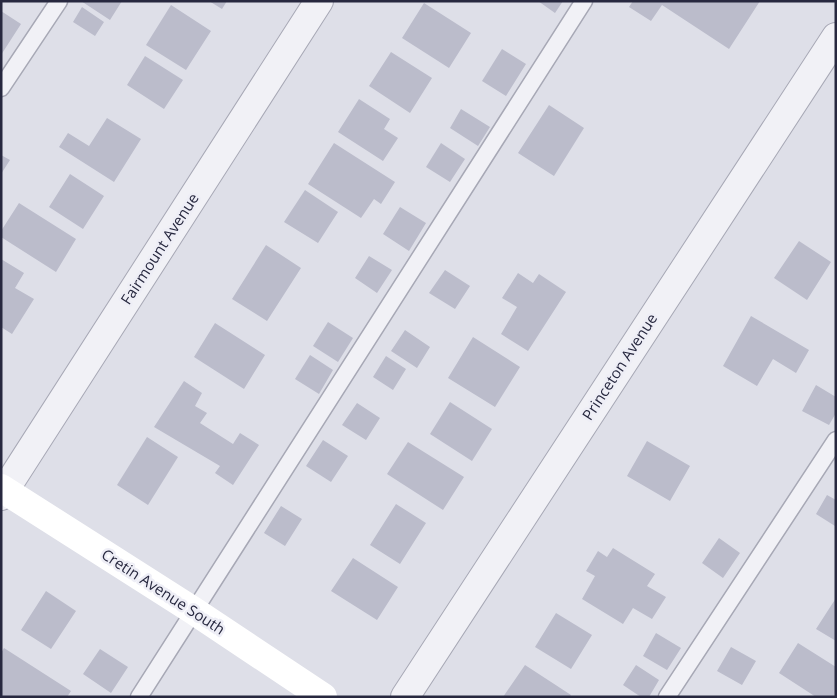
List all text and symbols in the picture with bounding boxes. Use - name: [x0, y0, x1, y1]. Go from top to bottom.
- street label: Fairmount Avenue: [116, 189, 203, 308]
- street label: Princeton Avenue: [577, 309, 661, 424]
- street label: Cretin Avenue South: [98, 544, 229, 639]

